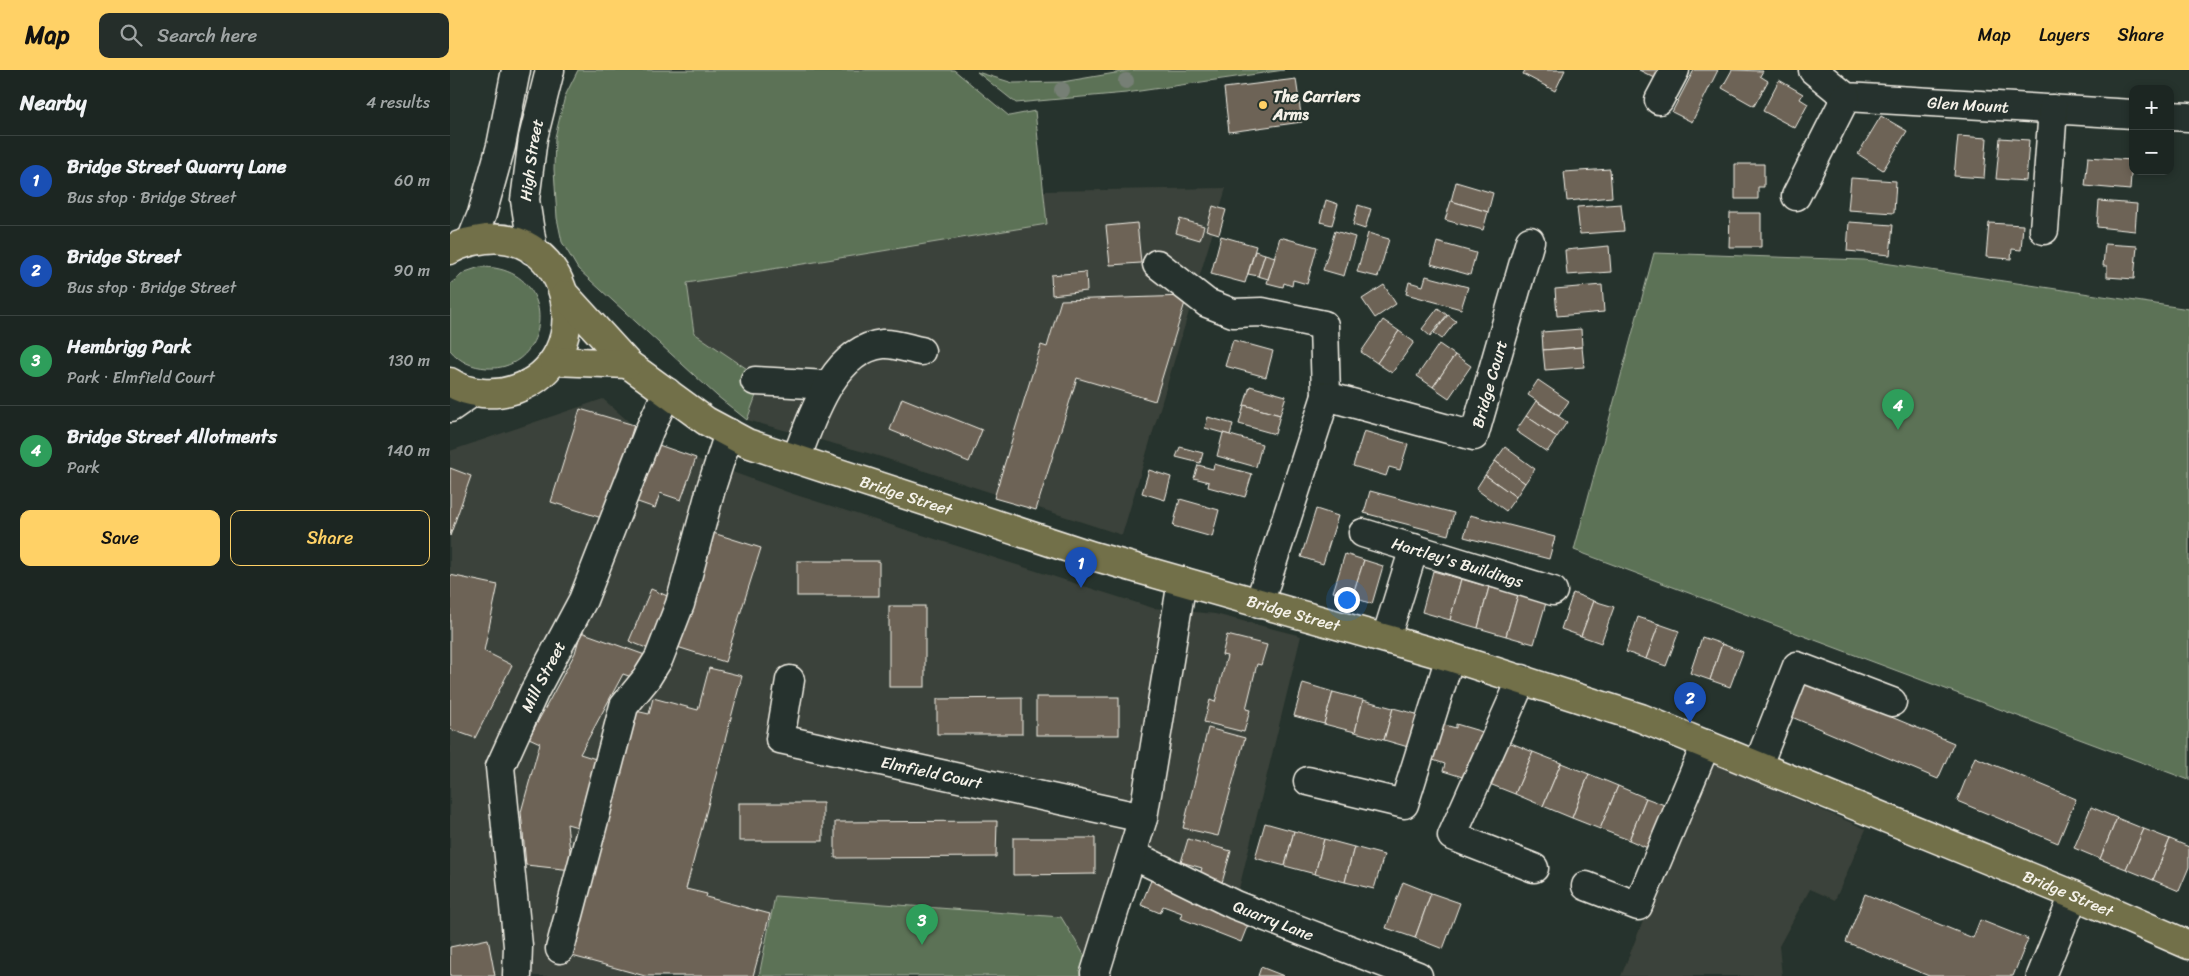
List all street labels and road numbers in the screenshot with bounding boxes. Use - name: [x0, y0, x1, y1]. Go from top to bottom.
- street label: Glen Mount: [1927, 87, 2010, 121]
- street label: High Street: [510, 116, 552, 203]
- street label: Bridge Court: [1463, 337, 1515, 431]
- street label: Bridge Street: [856, 466, 957, 524]
- street label: Hartley's Buildings: [1388, 528, 1528, 596]
- street label: Bridge Street: [1243, 586, 1344, 640]
- street label: Mill Street: [512, 635, 573, 717]
- street label: Elmfield Court: [878, 747, 985, 797]
- street label: Bridge Street: [2019, 861, 2119, 925]
- street label: Quarry Lane: [1229, 891, 1318, 949]

